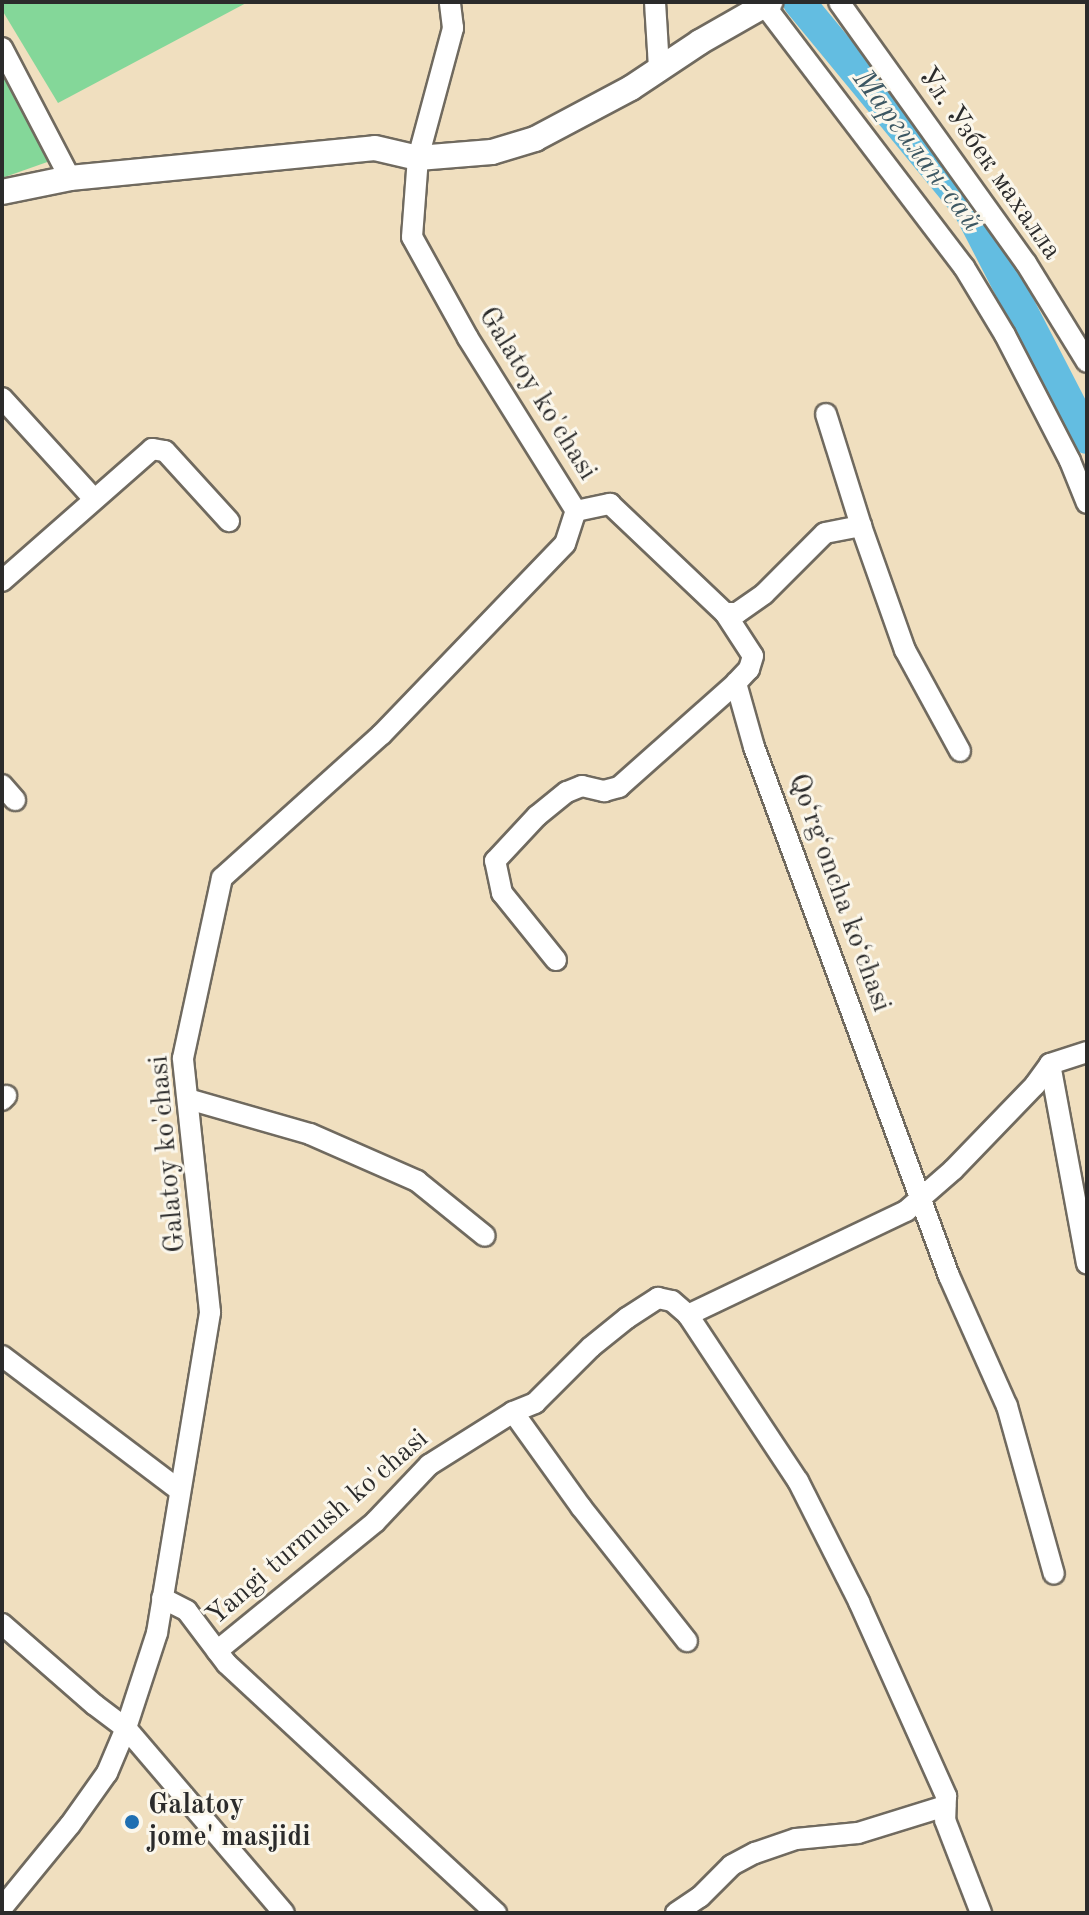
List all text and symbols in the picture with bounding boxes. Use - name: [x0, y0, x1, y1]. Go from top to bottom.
- street label: Ул. Узбек махалла: [910, 61, 1068, 267]
- water label: Маргилан-сай: [844, 62, 990, 240]
- street label: Galatoy ko'chasi: [470, 301, 604, 487]
- street label: Qo‘rg‘oncha ko‘chasi: [780, 769, 898, 1017]
- street label: Galatoy ko'chasi: [143, 1054, 193, 1254]
- street label: Yangi turmush ko'chasi: [200, 1423, 436, 1633]
- place label: Galatoy jome' masjidi: [148, 1789, 311, 1855]
- marker: Galatoy jome' masjidi: [123, 1813, 141, 1831]

